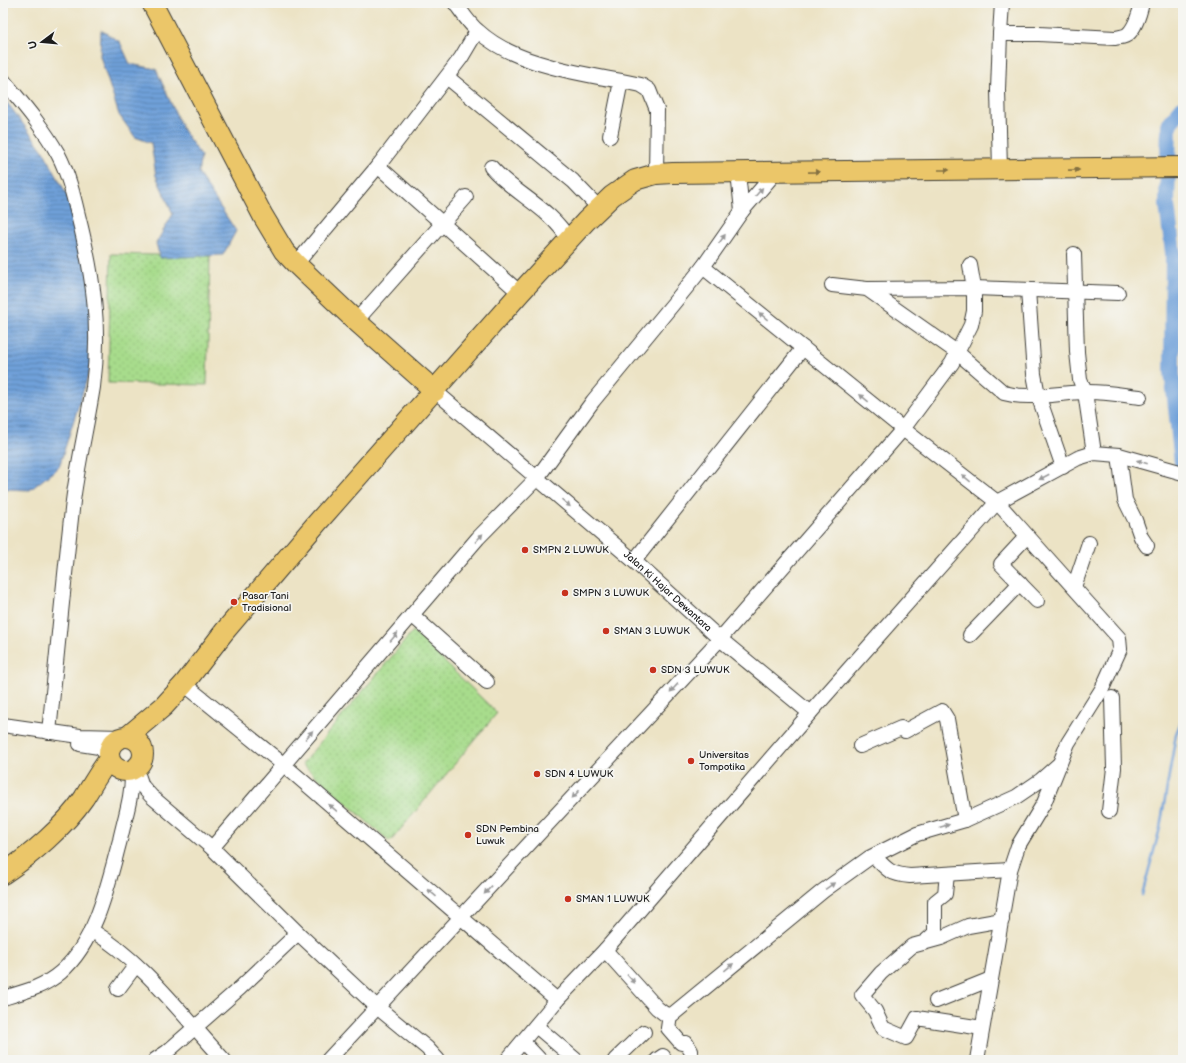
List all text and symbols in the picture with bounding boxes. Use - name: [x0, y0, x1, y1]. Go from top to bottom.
- north arrow: [22, 22, 62, 62]
- text: U: [25, 39, 40, 50]
- one-way arrow: [938, 167, 951, 173]
- one-way arrow: [1068, 167, 1081, 173]
- one-way arrow: [808, 169, 821, 175]
- one-way arrow: [754, 186, 763, 197]
- one-way arrow: [718, 234, 726, 244]
- one-way arrow: [758, 312, 768, 320]
- one-way arrow: [859, 393, 870, 402]
- one-way arrow: [1136, 459, 1148, 465]
- one-way arrow: [961, 473, 972, 482]
- one-way arrow: [1038, 474, 1049, 480]
- one-way arrow: [561, 498, 571, 507]
- one-way arrow: [474, 533, 484, 543]
- place label: SMPN 2 LUWUK: [533, 544, 609, 556]
- marker: SMPN 2 LUWUK: [520, 545, 530, 555]
- street label: Jalan Ki Hajar Dewantara: [621, 549, 714, 634]
- place label: SMPN 3 LUWUK: [573, 587, 650, 599]
- marker: SMPN 3 LUWUK: [560, 588, 570, 598]
- place label: Pasar Tani Tradisional: [242, 590, 291, 614]
- marker: Pasar Tani Tradisional: [229, 597, 239, 607]
- place label: SMAN 3 LUWUK: [614, 625, 690, 637]
- marker: SMAN 3 LUWUK: [601, 626, 611, 636]
- one-way arrow: [389, 631, 398, 642]
- place label: SDN 3 LUWUK: [661, 664, 730, 676]
- marker: SDN 3 LUWUK: [648, 665, 658, 675]
- one-way arrow: [670, 684, 679, 693]
- one-way arrow: [305, 730, 314, 741]
- place label: Universitas Tompotika: [699, 749, 749, 773]
- marker: Universitas Tompotika: [686, 756, 696, 766]
- place label: SDN 4 LUWUK: [545, 768, 614, 780]
- marker: SDN 4 LUWUK: [532, 769, 542, 779]
- one-way arrow: [571, 789, 581, 799]
- one-way arrow: [329, 804, 338, 813]
- place label: SDN Pembina Luwuk: [476, 823, 539, 847]
- one-way arrow: [939, 823, 951, 829]
- marker: SDN Pembina Luwuk: [463, 830, 473, 840]
- one-way arrow: [825, 882, 835, 890]
- one-way arrow: [483, 885, 493, 895]
- one-way arrow: [426, 889, 437, 898]
- place label: SMAN 1 LUWUK: [576, 893, 650, 905]
- marker: SMAN 1 LUWUK: [563, 894, 573, 904]
- one-way arrow: [723, 962, 734, 971]
- one-way arrow: [626, 974, 635, 985]

